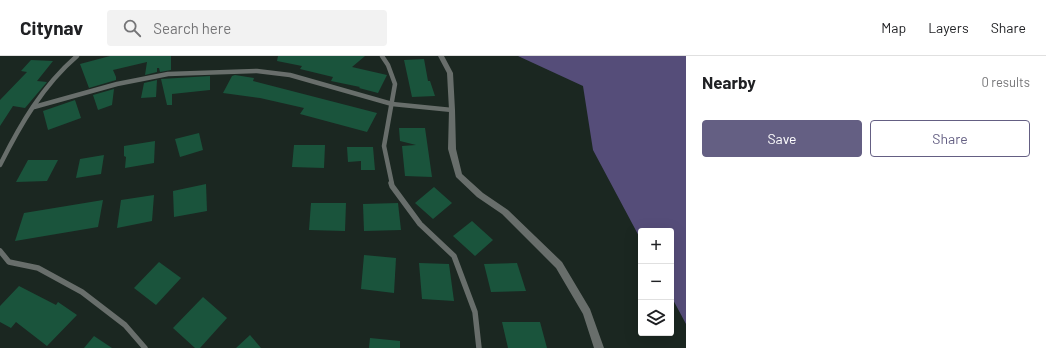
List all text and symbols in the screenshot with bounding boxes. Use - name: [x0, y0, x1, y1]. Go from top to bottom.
- search box: [107, 10, 387, 46]
- text: Citynav: [20, 16, 83, 39]
- icon: search: [121, 17, 143, 39]
- text: Search here: [153, 19, 231, 37]
- text: Map: [881, 19, 906, 36]
- text: Layers: [928, 19, 969, 36]
- text: Share: [991, 19, 1026, 36]
- text: Nearby: [702, 72, 756, 92]
- text: 0 results: [981, 74, 1030, 90]
- button: Save: [702, 120, 862, 157]
- button: Share: [870, 120, 1030, 157]
- map controls: [638, 228, 674, 336]
- button: +: [638, 228, 674, 264]
- button: −: [638, 264, 674, 300]
- button: layers: [638, 300, 674, 336]

